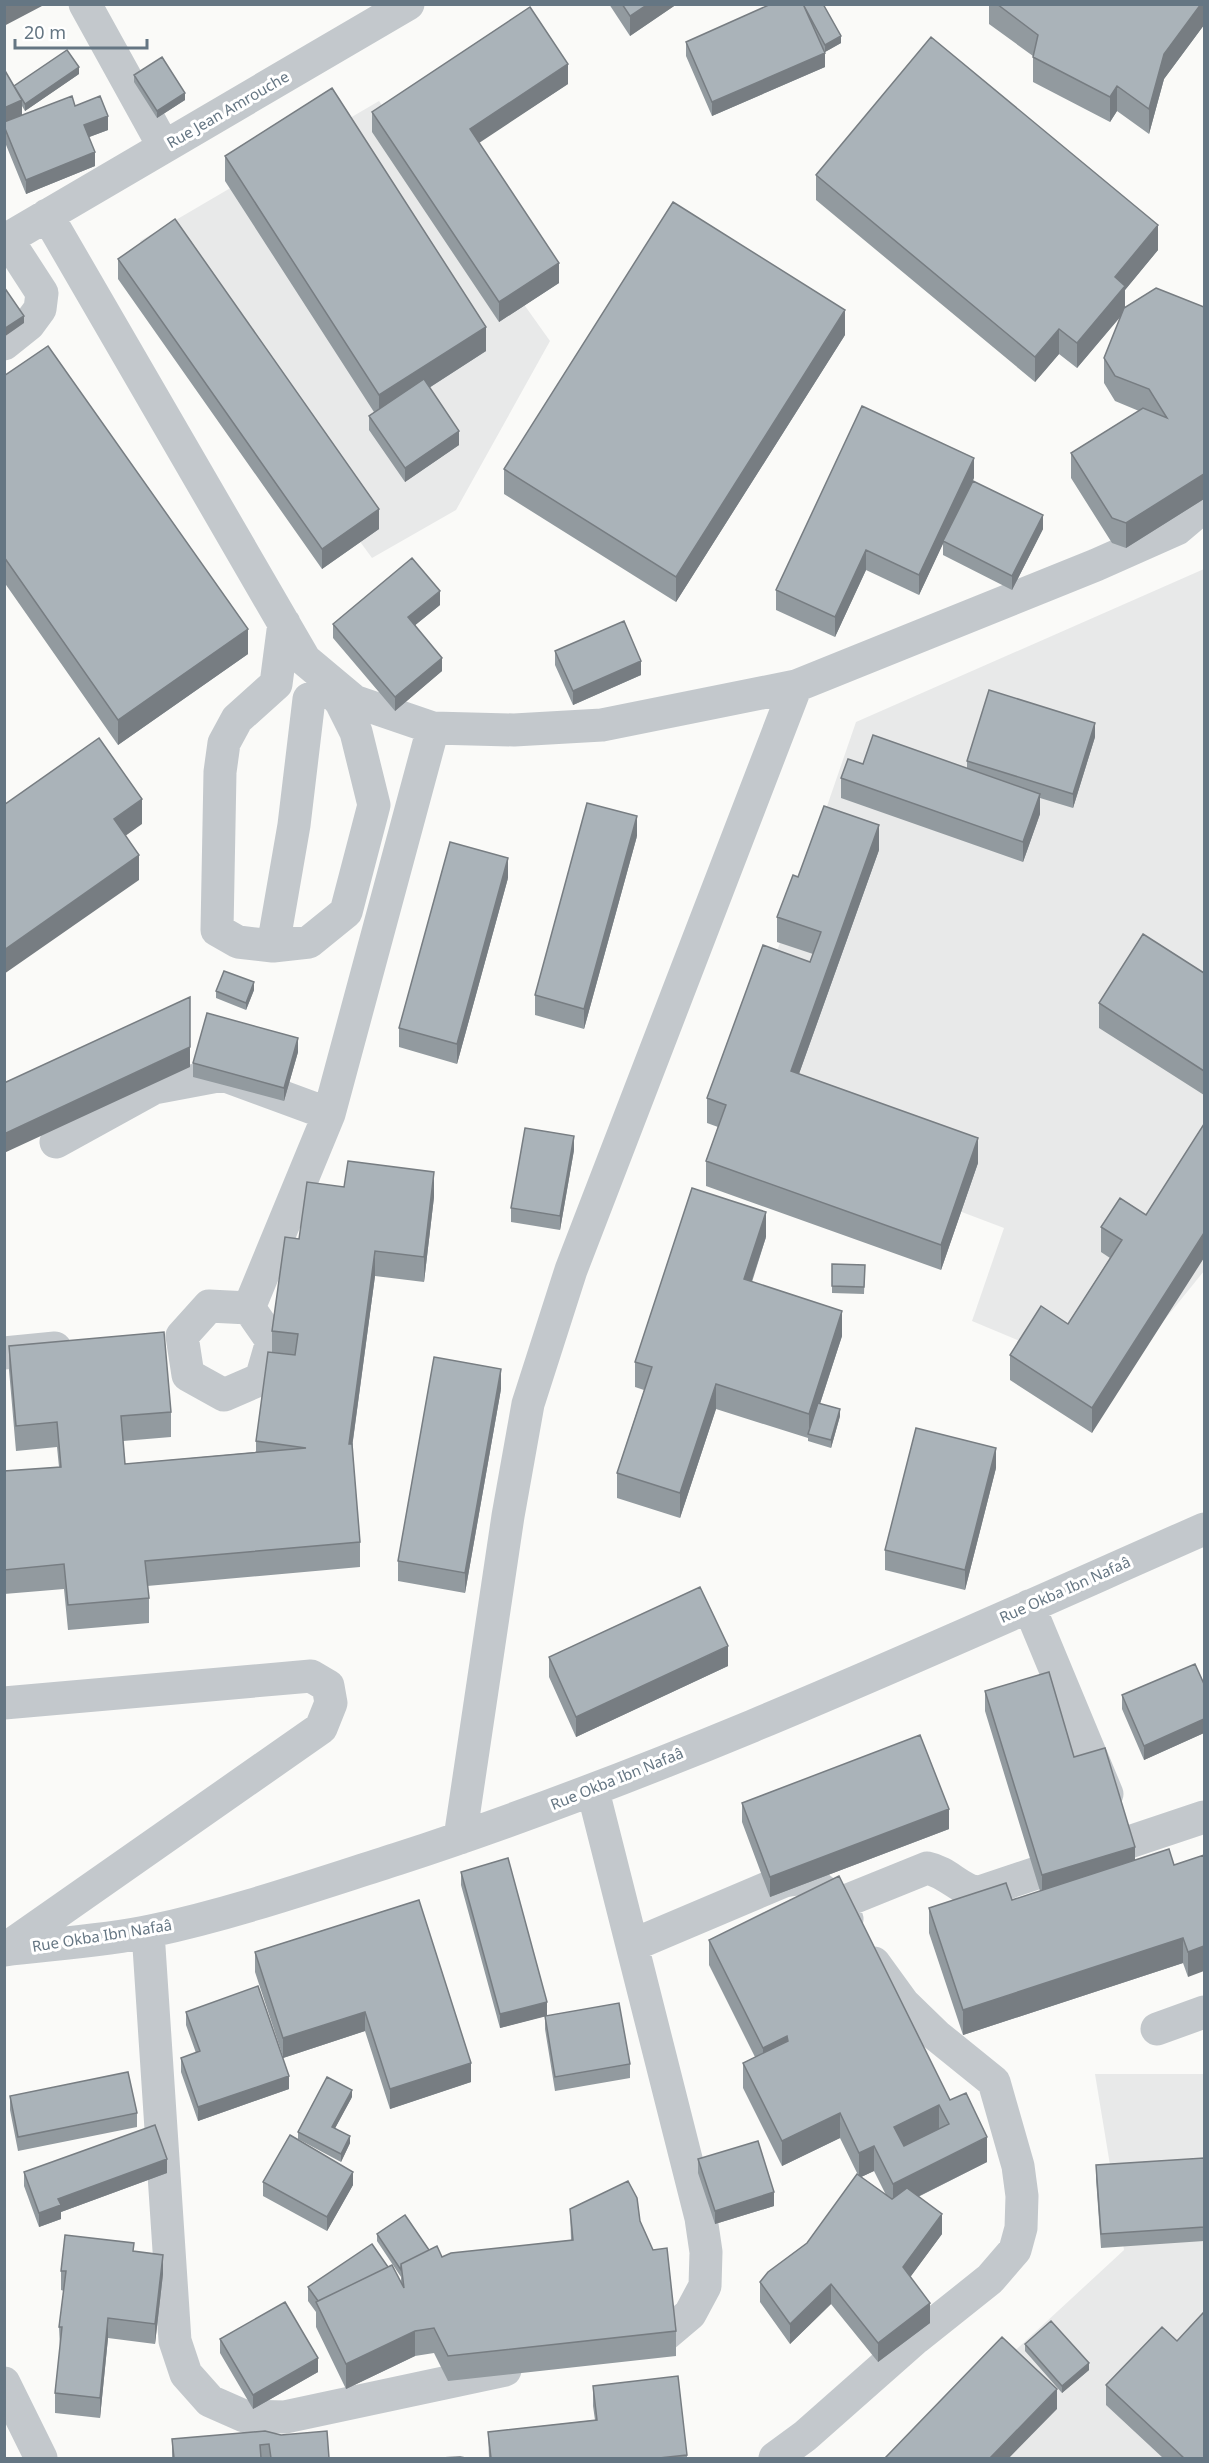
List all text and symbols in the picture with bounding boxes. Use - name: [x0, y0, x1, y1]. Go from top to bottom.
- scale bar: [15, 12, 147, 50]
- text: 20 m: [24, 20, 66, 44]
- street label: Rue Jean Amrouche: [163, 66, 292, 152]
- street label: Rue Okba Ibn Nafaâ: [996, 1551, 1133, 1627]
- street label: Rue Okba Ibn Nafaâ: [547, 1742, 686, 1814]
- street label: Rue Okba Ibn Nafaâ: [30, 1914, 173, 1956]

